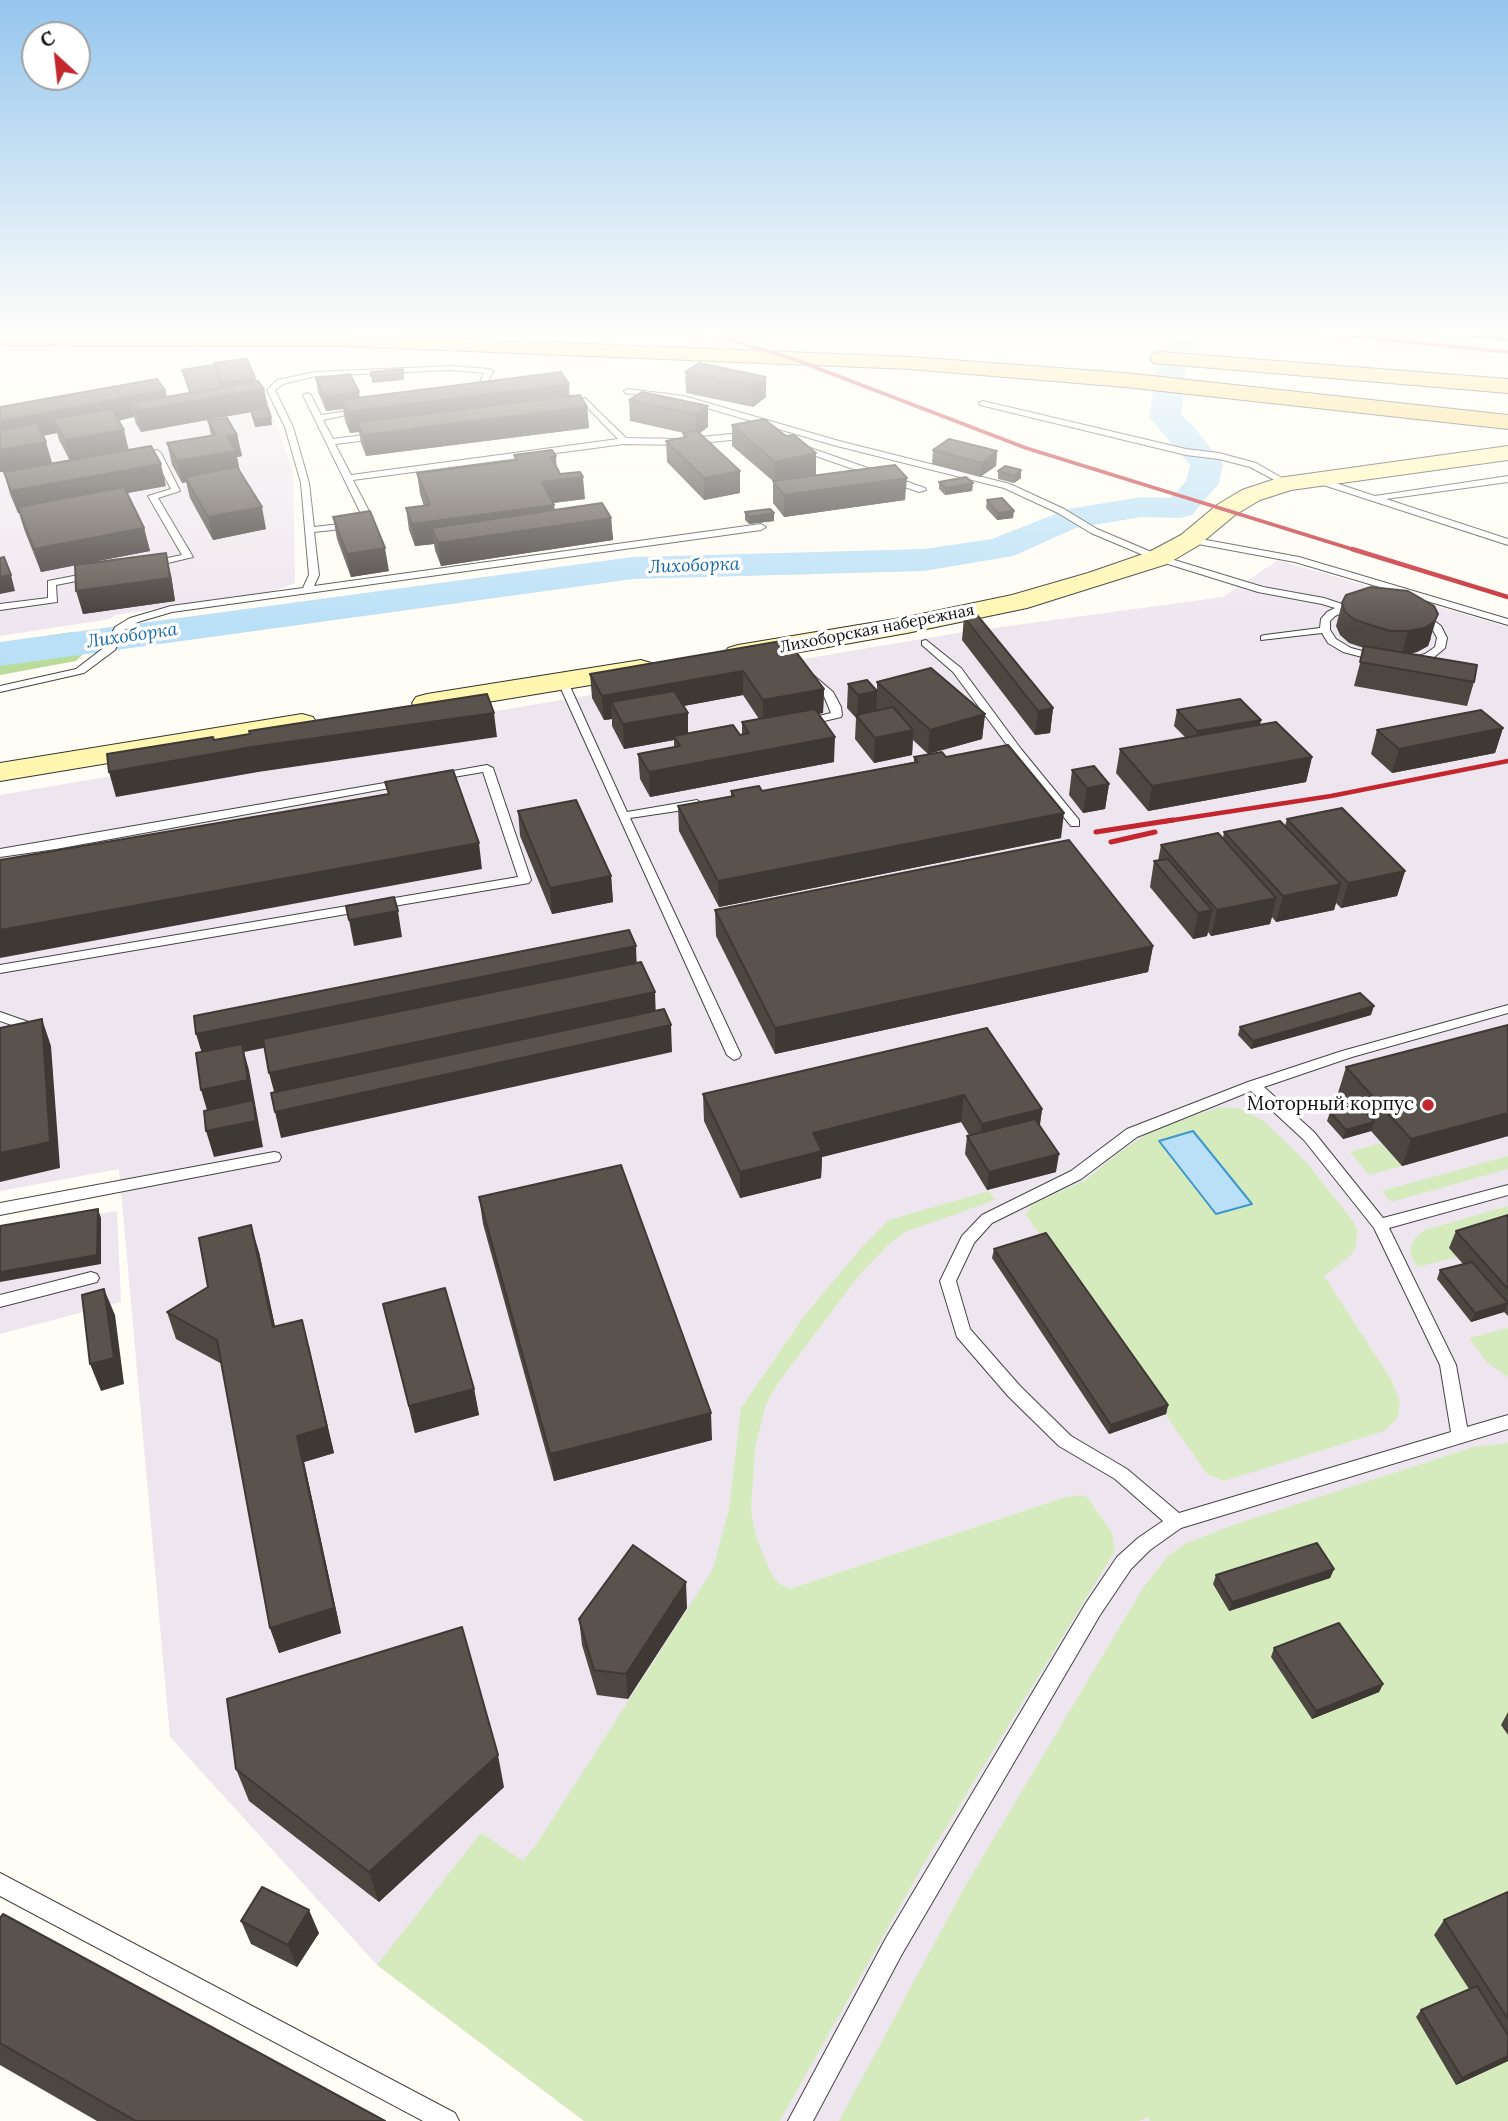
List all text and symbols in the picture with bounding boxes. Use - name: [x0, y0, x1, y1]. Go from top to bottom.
- north arrow: [21, 21, 91, 91]
- text: С: [36, 25, 59, 53]
- water label: Лихоборка: [648, 554, 740, 578]
- street label: Лихоборская набережная: [778, 601, 976, 657]
- water label: Лихоборка: [85, 619, 179, 653]
- place label: Моторный корпус: [1247, 1094, 1414, 1116]
- marker: Моторный корпус: [1420, 1097, 1436, 1113]

